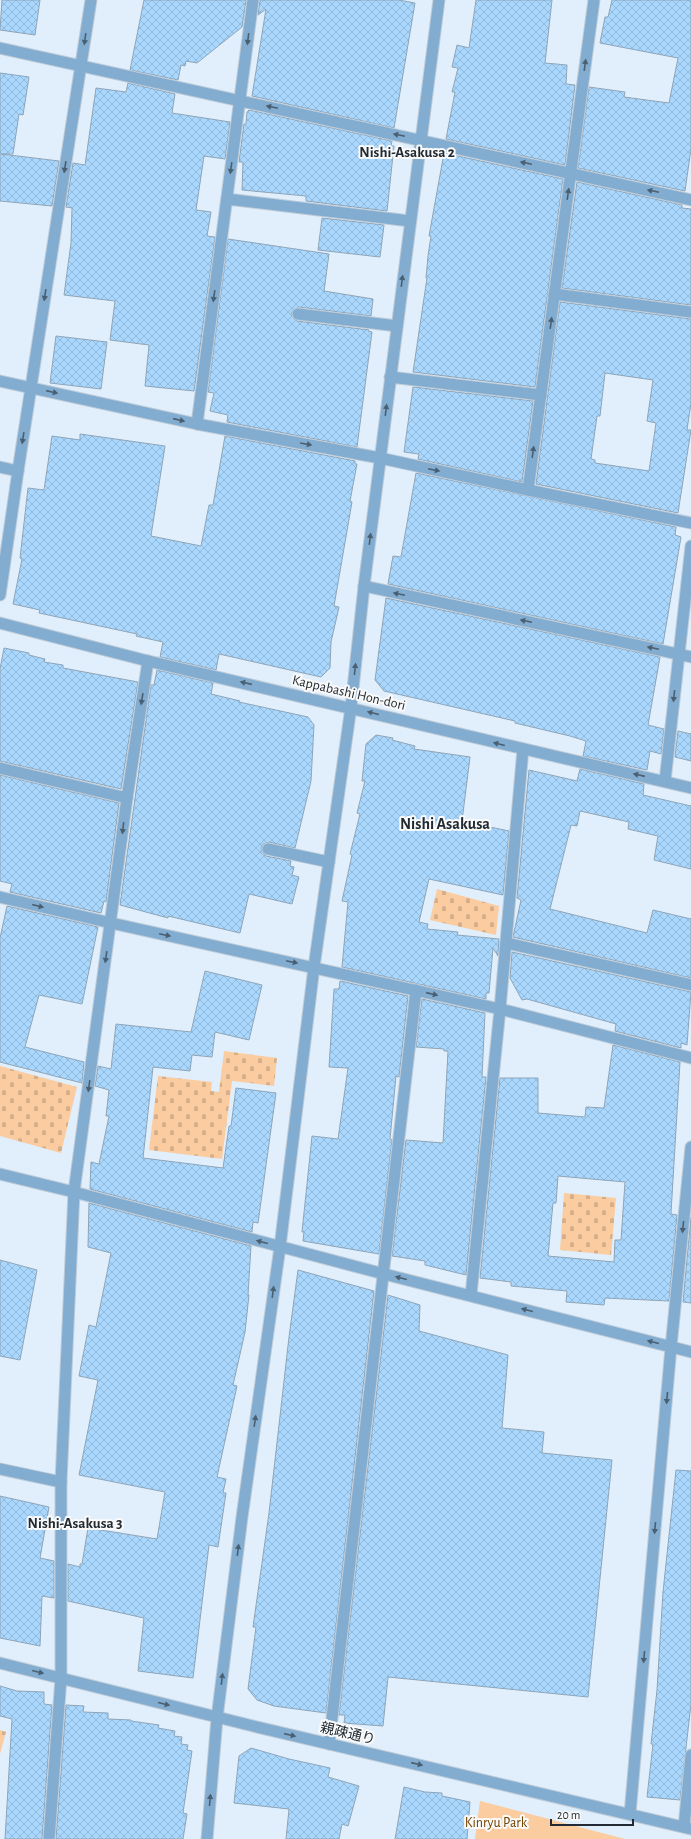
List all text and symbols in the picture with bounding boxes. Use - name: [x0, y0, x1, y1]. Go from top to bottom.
- one-way arrow: [82, 33, 88, 45]
- one-way arrow: [245, 33, 251, 45]
- one-way arrow: [582, 59, 588, 71]
- one-way arrow: [266, 104, 278, 110]
- one-way arrow: [393, 132, 405, 138]
- district label: Nishi-Asakusa 2: [359, 145, 455, 160]
- one-way arrow: [520, 160, 532, 166]
- one-way arrow: [62, 161, 68, 173]
- one-way arrow: [228, 162, 234, 174]
- one-way arrow: [565, 188, 571, 200]
- one-way arrow: [647, 188, 659, 194]
- one-way arrow: [399, 275, 405, 288]
- one-way arrow: [42, 289, 48, 302]
- one-way arrow: [211, 290, 217, 303]
- one-way arrow: [547, 317, 554, 329]
- one-way arrow: [46, 389, 58, 395]
- one-way arrow: [383, 404, 389, 417]
- one-way arrow: [173, 418, 185, 424]
- one-way arrow: [20, 432, 26, 444]
- one-way arrow: [300, 442, 313, 448]
- one-way arrow: [530, 446, 536, 458]
- one-way arrow: [428, 467, 440, 473]
- one-way arrow: [367, 533, 373, 546]
- one-way arrow: [393, 590, 405, 596]
- one-way arrow: [520, 618, 532, 624]
- one-way arrow: [647, 645, 659, 651]
- one-way arrow: [351, 663, 358, 675]
- street label: Kappabashi Hon-dori: [291, 673, 407, 713]
- one-way arrow: [240, 680, 252, 686]
- one-way arrow: [671, 690, 678, 702]
- one-way arrow: [139, 693, 145, 705]
- one-way arrow: [366, 709, 379, 715]
- one-way arrow: [493, 740, 505, 746]
- one-way arrow: [633, 772, 646, 778]
- district label: Nishi Asakusa: [400, 816, 490, 832]
- one-way arrow: [120, 822, 126, 834]
- one-way arrow: [32, 903, 44, 909]
- one-way arrow: [159, 932, 171, 938]
- one-way arrow: [103, 951, 110, 963]
- one-way arrow: [286, 959, 298, 965]
- one-way arrow: [426, 991, 438, 997]
- one-way arrow: [86, 1079, 92, 1092]
- one-way arrow: [680, 1221, 686, 1233]
- one-way arrow: [256, 1239, 268, 1245]
- one-way arrow: [395, 1275, 407, 1281]
- one-way arrow: [270, 1286, 276, 1298]
- one-way arrow: [521, 1307, 533, 1313]
- one-way arrow: [647, 1339, 659, 1345]
- one-way arrow: [663, 1392, 670, 1404]
- one-way arrow: [252, 1415, 258, 1427]
- district label: Nishi-Asakusa 3: [28, 1516, 122, 1531]
- one-way arrow: [652, 1522, 659, 1534]
- one-way arrow: [235, 1544, 241, 1556]
- one-way arrow: [641, 1651, 647, 1663]
- one-way arrow: [32, 1670, 44, 1676]
- one-way arrow: [219, 1673, 225, 1685]
- one-way arrow: [158, 1702, 170, 1708]
- street label: 親疎通り: [319, 1720, 377, 1747]
- one-way arrow: [284, 1732, 296, 1738]
- one-way arrow: [411, 1762, 423, 1768]
- one-way arrow: [206, 1794, 213, 1806]
- scale bar: [551, 1801, 633, 1827]
- text: 20 m: [557, 1809, 580, 1821]
- park label: Kinryu Park: [465, 1816, 528, 1830]

